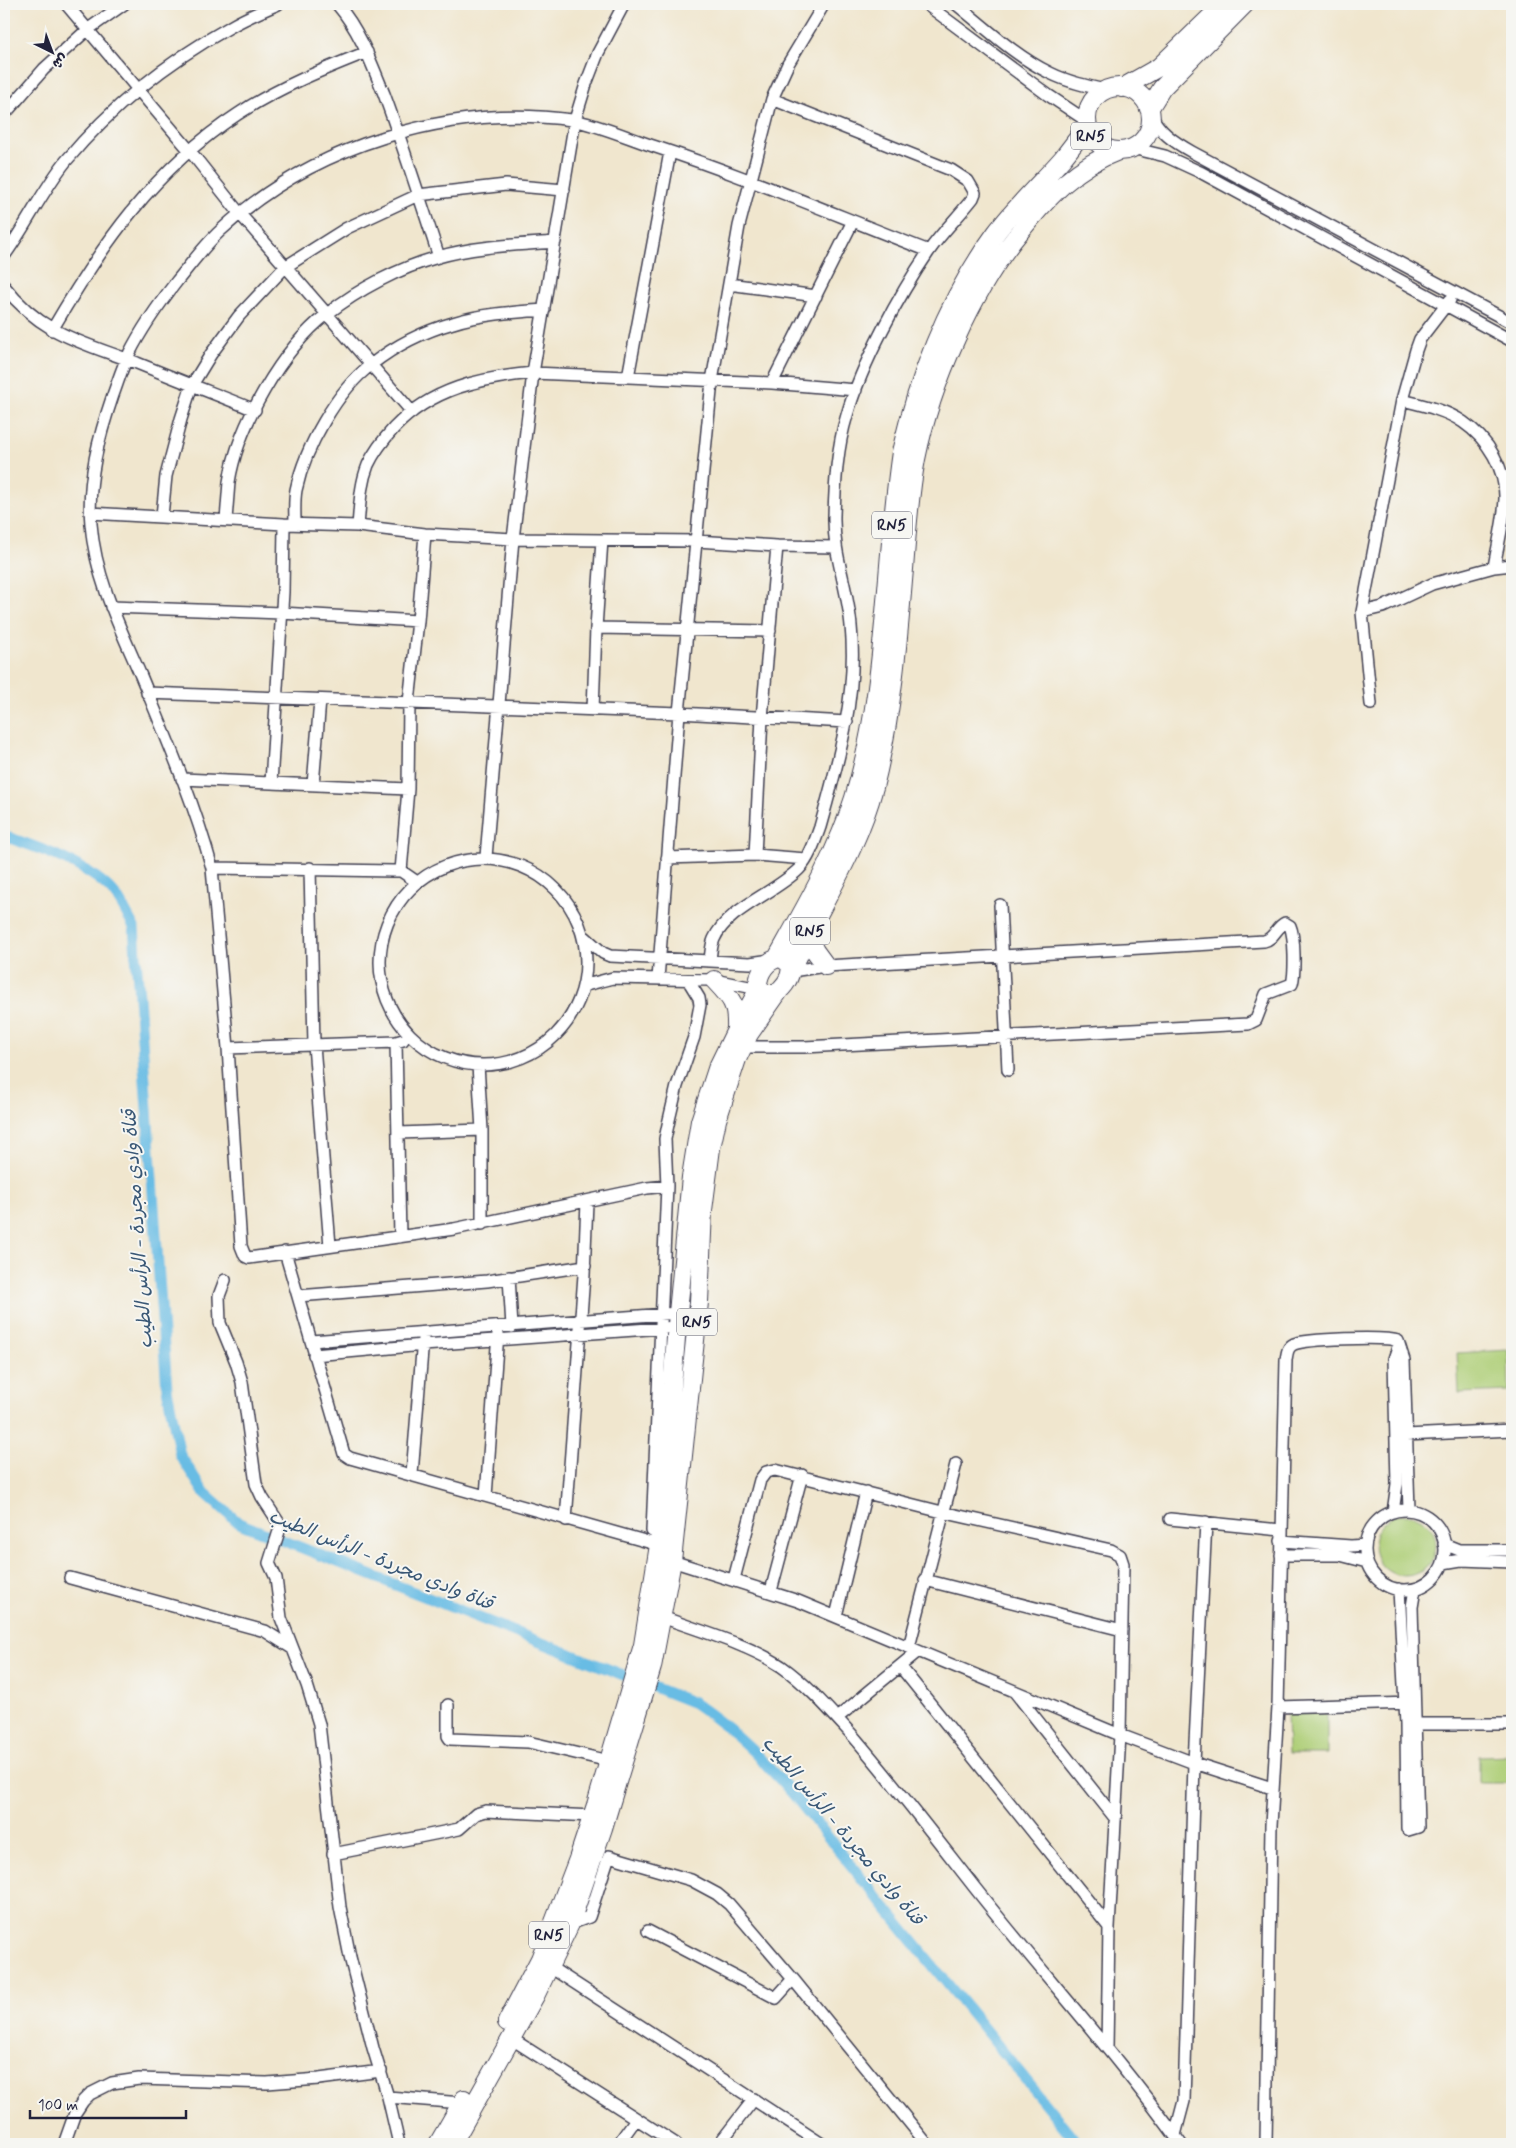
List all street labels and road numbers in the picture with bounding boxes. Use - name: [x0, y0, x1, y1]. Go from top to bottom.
- road number: RN5: [1071, 122, 1111, 150]
- road number: RN5: [872, 512, 912, 538]
- road number: RN5: [790, 918, 830, 944]
- road number: RN5: [677, 1308, 717, 1335]
- road number: RN5: [529, 1922, 569, 1948]

